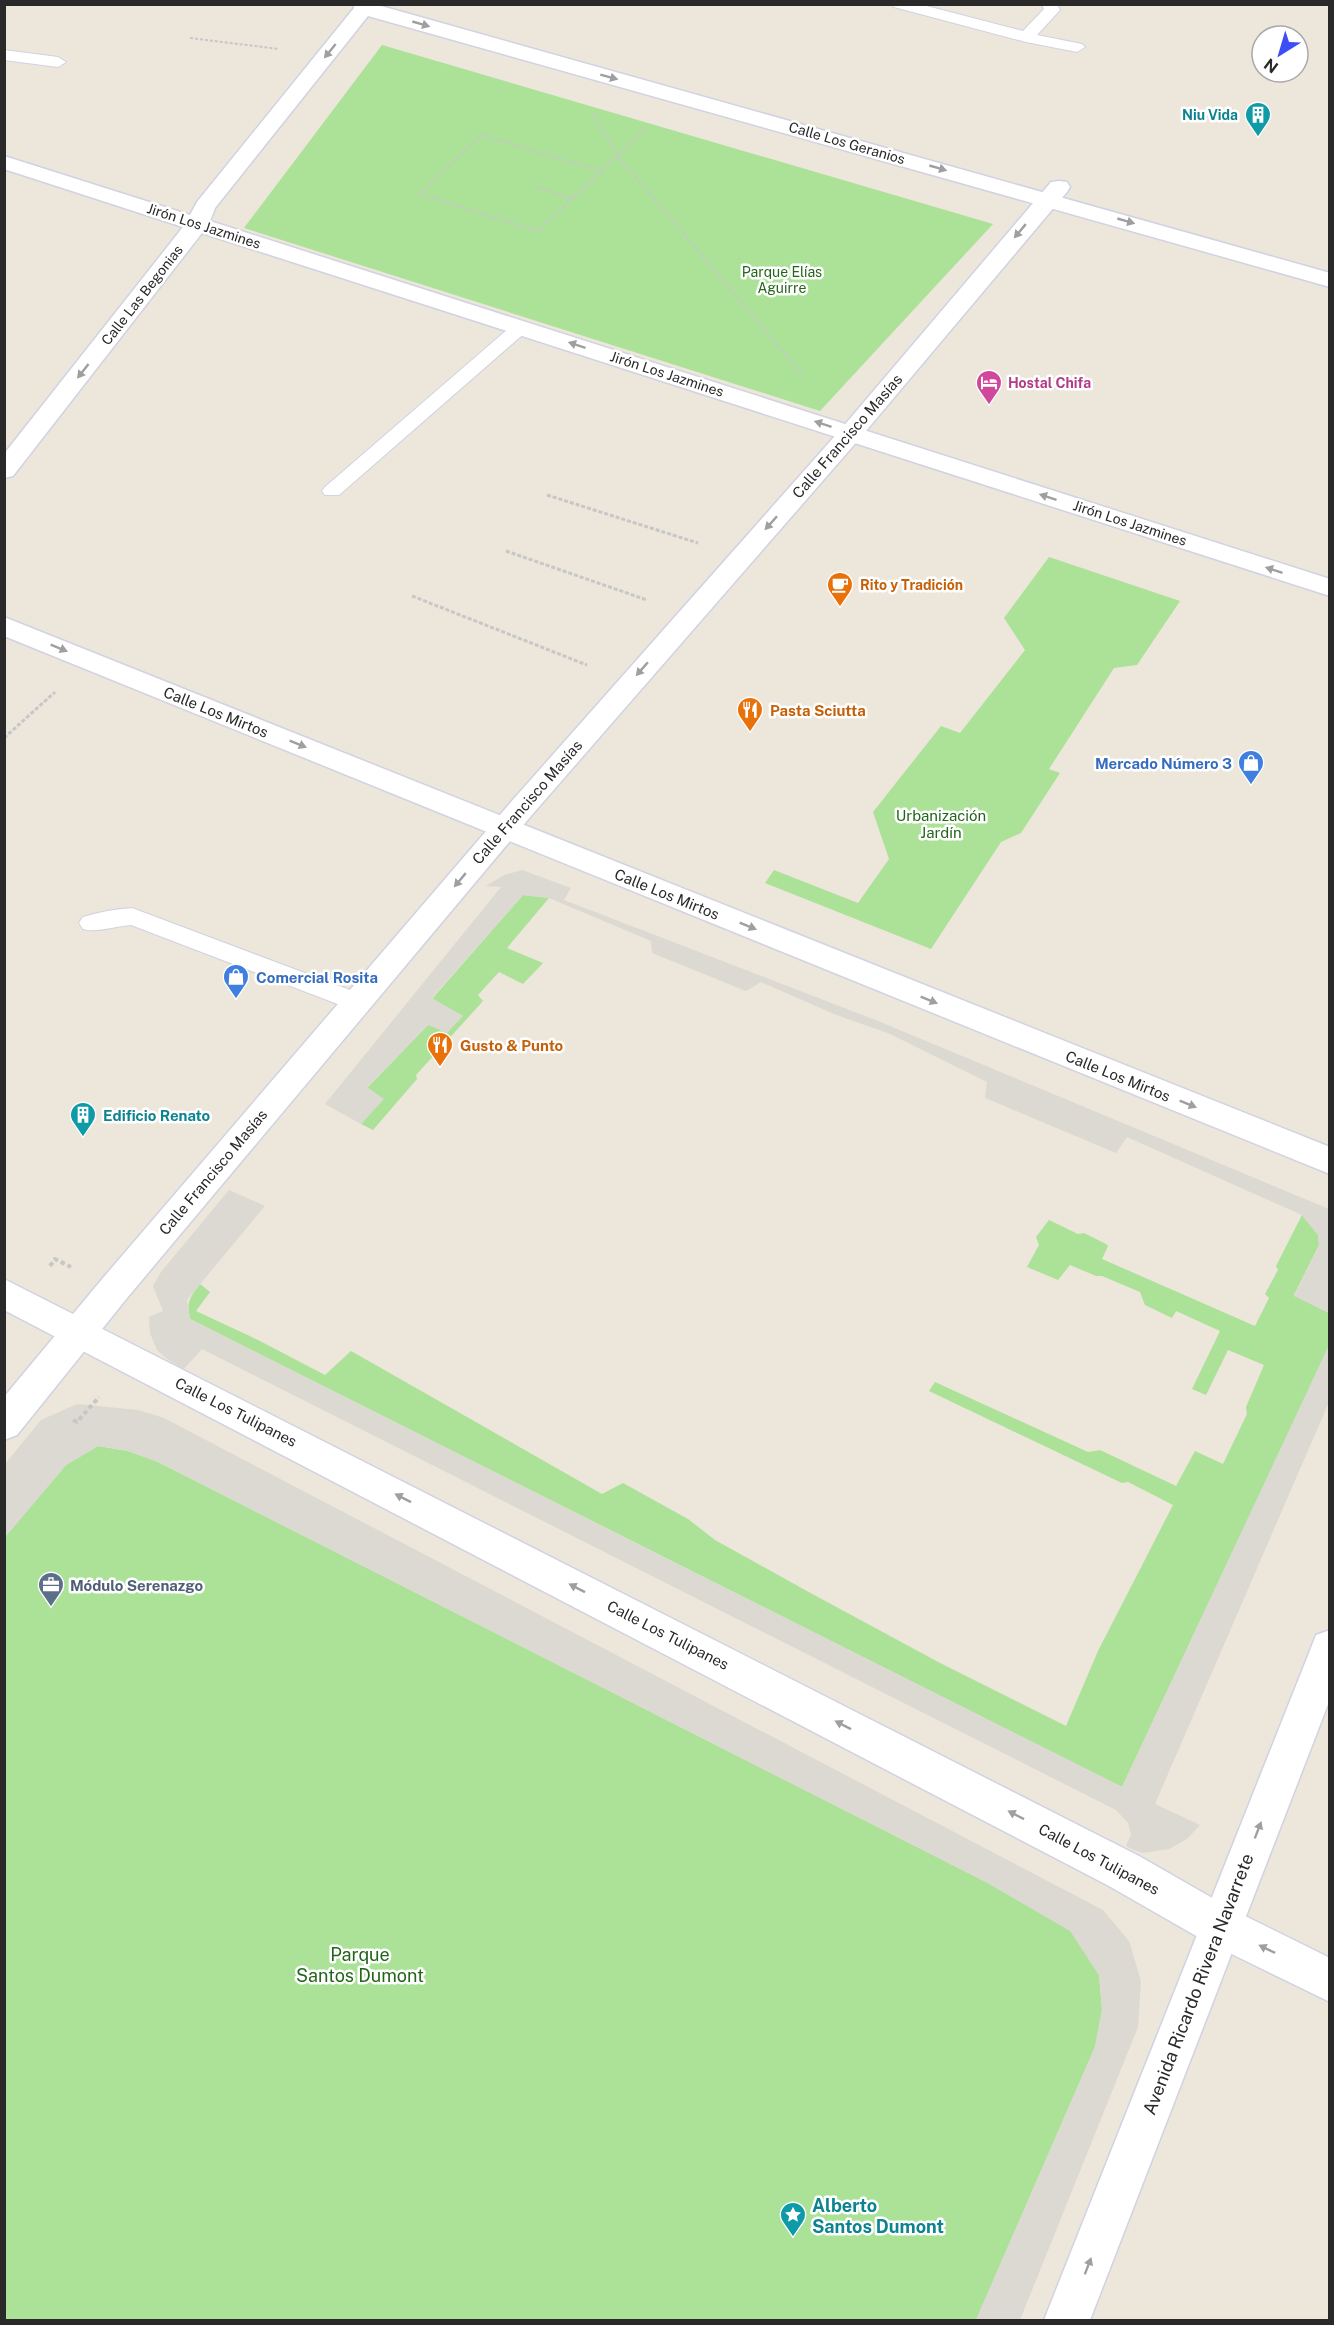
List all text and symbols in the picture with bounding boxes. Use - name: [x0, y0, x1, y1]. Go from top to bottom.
- one-way arrow: [412, 20, 430, 29]
- north arrow: [1250, 24, 1310, 84]
- one-way arrow: [324, 43, 337, 59]
- text: N: [1261, 54, 1282, 77]
- one-way arrow: [600, 72, 618, 82]
- building icon: Niu Vida: [1243, 100, 1273, 138]
- place label: Niu Vida: [1182, 107, 1238, 123]
- street label: Calle Los Geranios: [787, 119, 907, 167]
- one-way arrow: [929, 164, 947, 173]
- street label: Jirón Los Jazmines: [145, 200, 263, 252]
- one-way arrow: [1117, 217, 1135, 226]
- one-way arrow: [1014, 223, 1027, 238]
- street label: Calle Las Begonias: [98, 242, 186, 348]
- park label: Parque Elías Aguirre: [742, 264, 822, 296]
- one-way arrow: [568, 340, 586, 349]
- street label: Jirón Los Jazmines: [608, 348, 726, 400]
- one-way arrow: [77, 363, 89, 378]
- hotel icon: Hostal Chifa: [974, 368, 1004, 406]
- street label: Calle Francisco Masías: [789, 371, 905, 501]
- place label: Hostal Chifa: [1008, 375, 1091, 391]
- one-way arrow: [814, 418, 832, 428]
- one-way arrow: [1039, 492, 1057, 501]
- street label: Jirón Los Jazmines: [1071, 497, 1189, 549]
- one-way arrow: [765, 515, 778, 530]
- one-way arrow: [1265, 564, 1283, 574]
- cafe icon: Rito y Tradición: [825, 570, 855, 608]
- place label: Rito y Tradición: [860, 577, 963, 593]
- one-way arrow: [50, 643, 68, 653]
- one-way arrow: [636, 661, 649, 676]
- street label: Calle Los Mirtos: [161, 683, 271, 741]
- restaurant icon: Pasta Sciutta: [735, 695, 765, 733]
- place label: Pasta Sciutta: [770, 702, 866, 719]
- street label: Calle Francisco Masías: [469, 737, 585, 867]
- one-way arrow: [289, 740, 307, 750]
- shop icon: Mercado Número 3: [1236, 748, 1266, 786]
- place label: Mercado Número 3: [1095, 755, 1232, 772]
- park label: Urbanización Jardín: [896, 807, 986, 841]
- street label: Calle Los Mirtos: [612, 865, 722, 923]
- one-way arrow: [454, 872, 467, 887]
- one-way arrow: [740, 921, 758, 931]
- shop icon: Comercial Rosita: [221, 962, 251, 1000]
- place label: Comercial Rosita: [256, 969, 378, 986]
- one-way arrow: [921, 995, 939, 1005]
- restaurant icon: Gusto & Punto: [425, 1030, 455, 1068]
- place label: Gusto & Punto: [460, 1037, 564, 1054]
- street label: Calle Los Mirtos: [1063, 1047, 1173, 1105]
- building icon: Edificio Renato: [68, 1100, 98, 1138]
- one-way arrow: [1179, 1100, 1197, 1109]
- street label: Calle Francisco Masías: [156, 1106, 270, 1238]
- place label: Edificio Renato: [103, 1107, 211, 1124]
- street label: Calle Los Tulipanes: [172, 1374, 300, 1450]
- one-way arrow: [395, 1494, 412, 1503]
- office icon: Módulo Serenazgo: [36, 1570, 66, 1608]
- place label: Módulo Serenazgo: [70, 1577, 203, 1594]
- one-way arrow: [568, 1583, 585, 1593]
- street label: Calle Los Tulipanes: [604, 1597, 732, 1673]
- one-way arrow: [834, 1721, 852, 1731]
- one-way arrow: [1008, 1810, 1025, 1820]
- street label: Calle Los Tulipanes: [1036, 1820, 1162, 1898]
- one-way arrow: [1254, 1821, 1264, 1839]
- street label: Avenida Ricardo Rivera Navarrete: [1138, 1850, 1258, 2118]
- park label: Parque Santos Dumont: [296, 1944, 424, 1986]
- one-way arrow: [1258, 1945, 1275, 1954]
- place label: Alberto Santos Dumont: [812, 2195, 944, 2237]
- place icon: Alberto Santos Dumont: [778, 2200, 808, 2238]
- one-way arrow: [1084, 2257, 1094, 2275]

